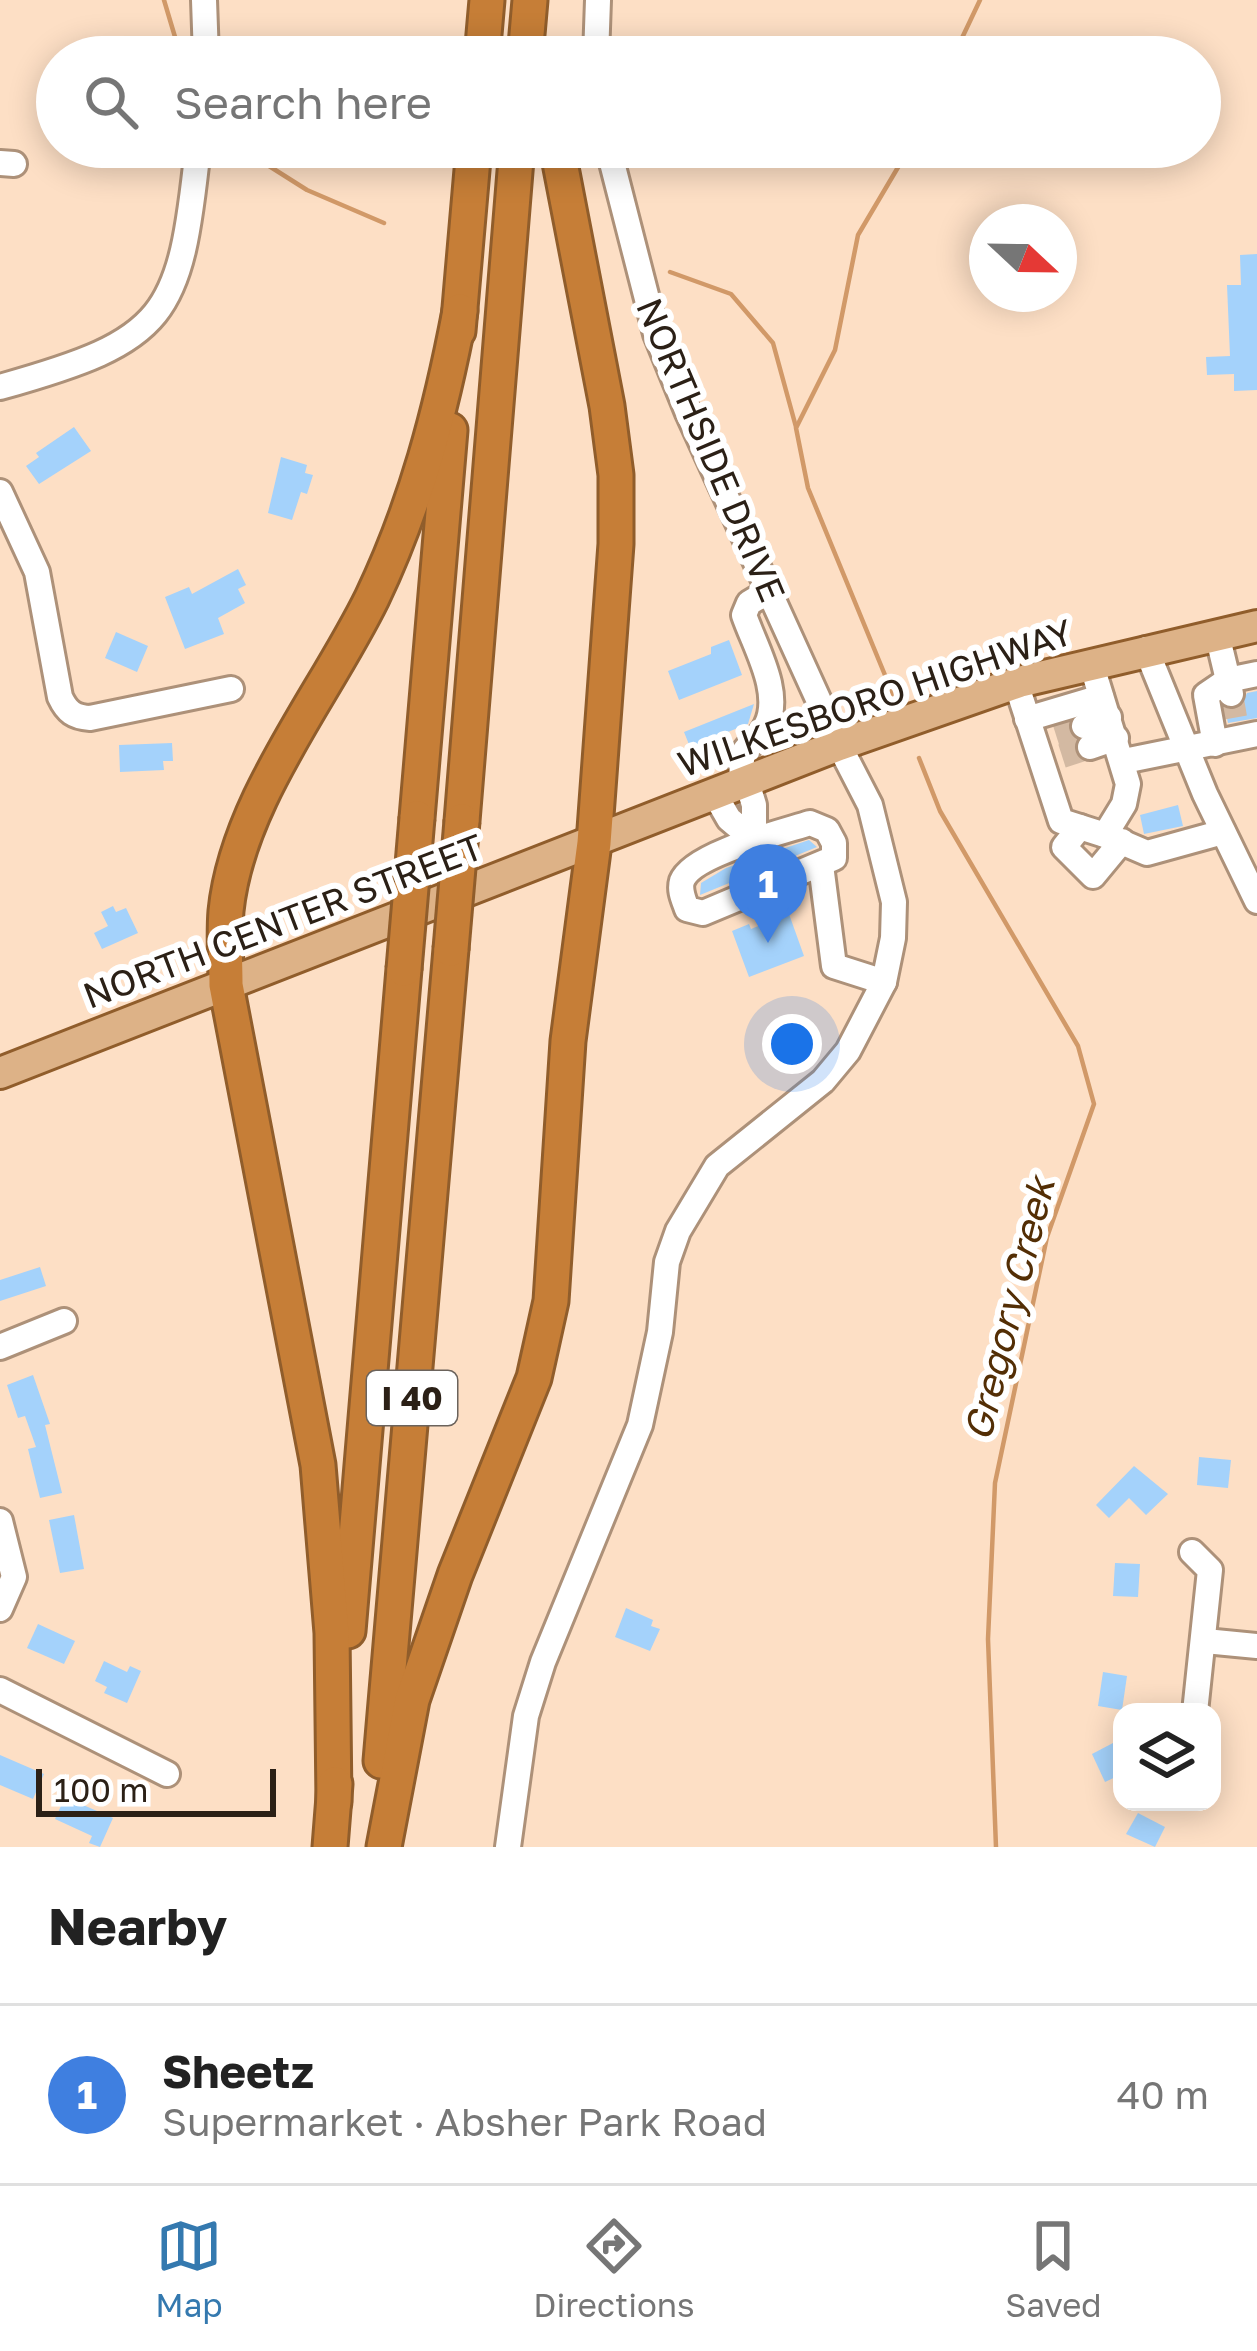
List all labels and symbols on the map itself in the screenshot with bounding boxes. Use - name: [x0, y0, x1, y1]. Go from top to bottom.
- north arrow: [969, 204, 1077, 312]
- street label: NORTHSIDE DRIVE: [628, 292, 795, 608]
- street label: WILKESBORO HIGHWAY: [672, 610, 1078, 785]
- street label: NORTH CENTER STREET: [77, 824, 489, 1017]
- pin: 1: [729, 844, 807, 943]
- your location: [762, 1014, 822, 1074]
- water label: Gregory Creek: [953, 1169, 1065, 1445]
- road number: I 40: [367, 1371, 457, 1425]
- scale bar: [36, 1763, 276, 1816]

